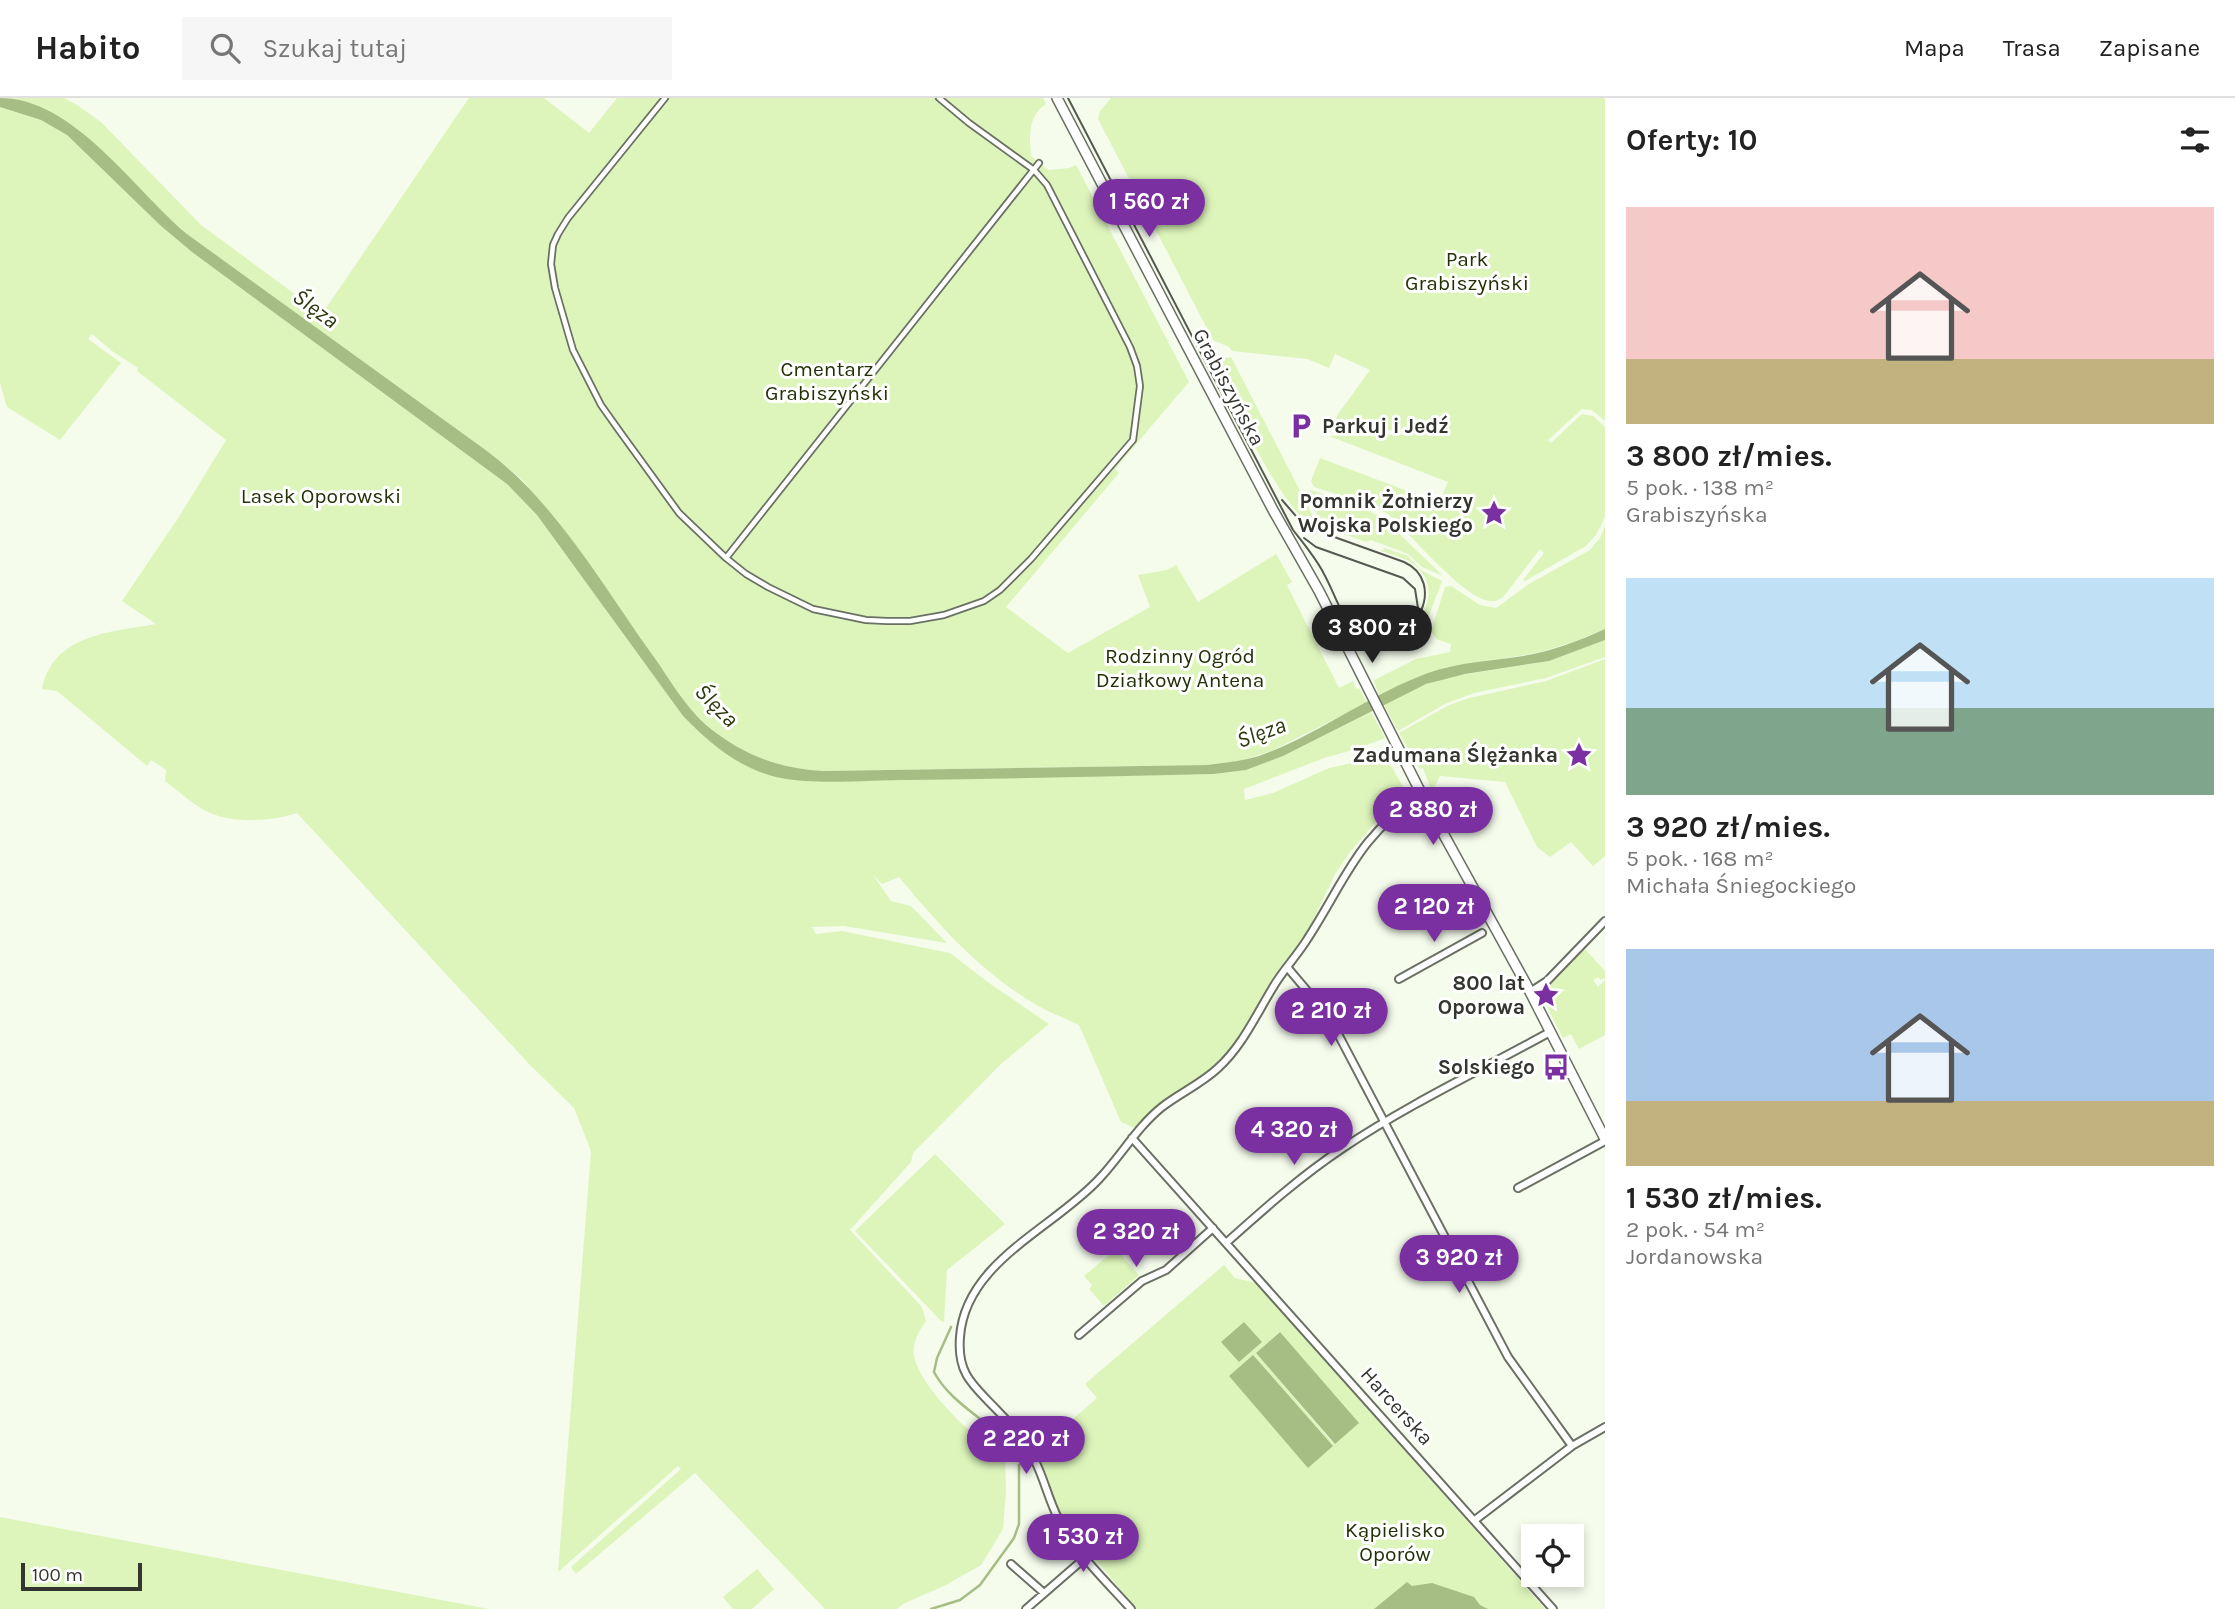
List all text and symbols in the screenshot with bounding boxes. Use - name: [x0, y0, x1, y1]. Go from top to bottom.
- search box: [182, 17, 672, 80]
- text: Habito: [35, 29, 140, 67]
- icon: search: [206, 29, 244, 67]
- text: Szukaj tutaj: [262, 33, 407, 64]
- text: Mapa: [1904, 34, 1965, 62]
- text: Trasa: [2003, 34, 2061, 62]
- text: Zapisane: [2099, 34, 2200, 62]
- icon: filters: [2176, 121, 2214, 159]
- text: Oferty: 10: [1626, 122, 1757, 158]
- pin: 1 560 zł: [1077, 180, 1221, 239]
- text: 1 560 zł: [1109, 188, 1189, 215]
- park label: Park Grabiszyński: [1405, 247, 1529, 295]
- icon: home: [1857, 253, 1983, 379]
- water label: Ślęza: [287, 283, 344, 334]
- street label: Grabiszyńska: [1188, 324, 1270, 450]
- park label: Cmentarz Grabiszyński: [765, 357, 889, 405]
- parking icon: Parkuj i Jedź: [1286, 411, 1316, 441]
- place label: Parkuj i Jedź: [1322, 414, 1449, 438]
- text: 3 800 zł/mies.: [1626, 438, 1832, 474]
- text: 5 pok. · 138 m²: [1626, 474, 1774, 501]
- park label: Lasek Oporowski: [241, 484, 401, 508]
- place label: Pomnik Żołnierzy Wojska Polskiego: [1298, 488, 1473, 537]
- place icon: Pomnik Żołnierzy Wojska Polskiego: [1479, 498, 1509, 528]
- text: Grabiszyńska: [1626, 501, 1768, 528]
- pin: 3 800 zł: [1300, 606, 1444, 665]
- text: 3 800 zł: [1328, 614, 1416, 641]
- icon: home: [1857, 624, 1983, 750]
- park label: Rodzinny Ogród Działkowy Antena: [1096, 644, 1264, 692]
- water label: Ślęza: [689, 678, 744, 733]
- water label: Ślęza: [1233, 711, 1289, 754]
- place icon: Zadumana Ślężanka: [1564, 740, 1594, 770]
- place label: Zadumana Ślężanka: [1352, 741, 1558, 767]
- pin: 2 880 zł: [1361, 788, 1505, 847]
- text: 2 880 zł: [1389, 796, 1477, 823]
- text: 3 920 zł/mies.: [1626, 809, 1830, 845]
- text: 5 pok. · 168 m²: [1626, 845, 1774, 872]
- text: Michała Śniegockiego: [1626, 872, 1856, 899]
- pin: 2 120 zł: [1362, 884, 1506, 944]
- text: 2 120 zł: [1394, 893, 1474, 920]
- place label: 800 lat Oporowa: [1438, 971, 1525, 1019]
- place icon: 800 lat Oporowa: [1531, 980, 1561, 1010]
- pin: 2 210 zł: [1259, 988, 1403, 1048]
- icon: home: [1857, 995, 1983, 1121]
- text: 2 210 zł: [1291, 997, 1371, 1024]
- bus stop icon: Solskiego: [1541, 1052, 1571, 1082]
- place label: Solskiego: [1438, 1055, 1535, 1079]
- pin: 4 320 zł: [1222, 1108, 1366, 1167]
- text: 4 320 zł: [1251, 1116, 1337, 1143]
- text: 1 530 zł/mies.: [1626, 1180, 1822, 1216]
- pin: 2 320 zł: [1064, 1210, 1208, 1269]
- text: 2 pok. · 54 m²: [1626, 1216, 1765, 1243]
- text: 2 320 zł: [1093, 1218, 1179, 1245]
- pin: 3 920 zł: [1387, 1236, 1531, 1295]
- text: Jordanowska: [1626, 1243, 1763, 1270]
- text: 3 920 zł: [1416, 1244, 1502, 1271]
- street label: Harcerska: [1356, 1362, 1438, 1450]
- pin: 2 220 zł: [954, 1416, 1098, 1476]
- text: 2 220 zł: [983, 1425, 1069, 1452]
- pin: 1 530 zł: [1011, 1514, 1155, 1574]
- park label: Kąpielisko Oporów: [1345, 1518, 1445, 1566]
- text: 1 530 zł: [1043, 1523, 1123, 1550]
- map controls: [1521, 1524, 1584, 1587]
- button: locate: [1521, 1524, 1584, 1587]
- scale bar: [21, 1560, 142, 1592]
- text: 100 m: [32, 1564, 83, 1586]

